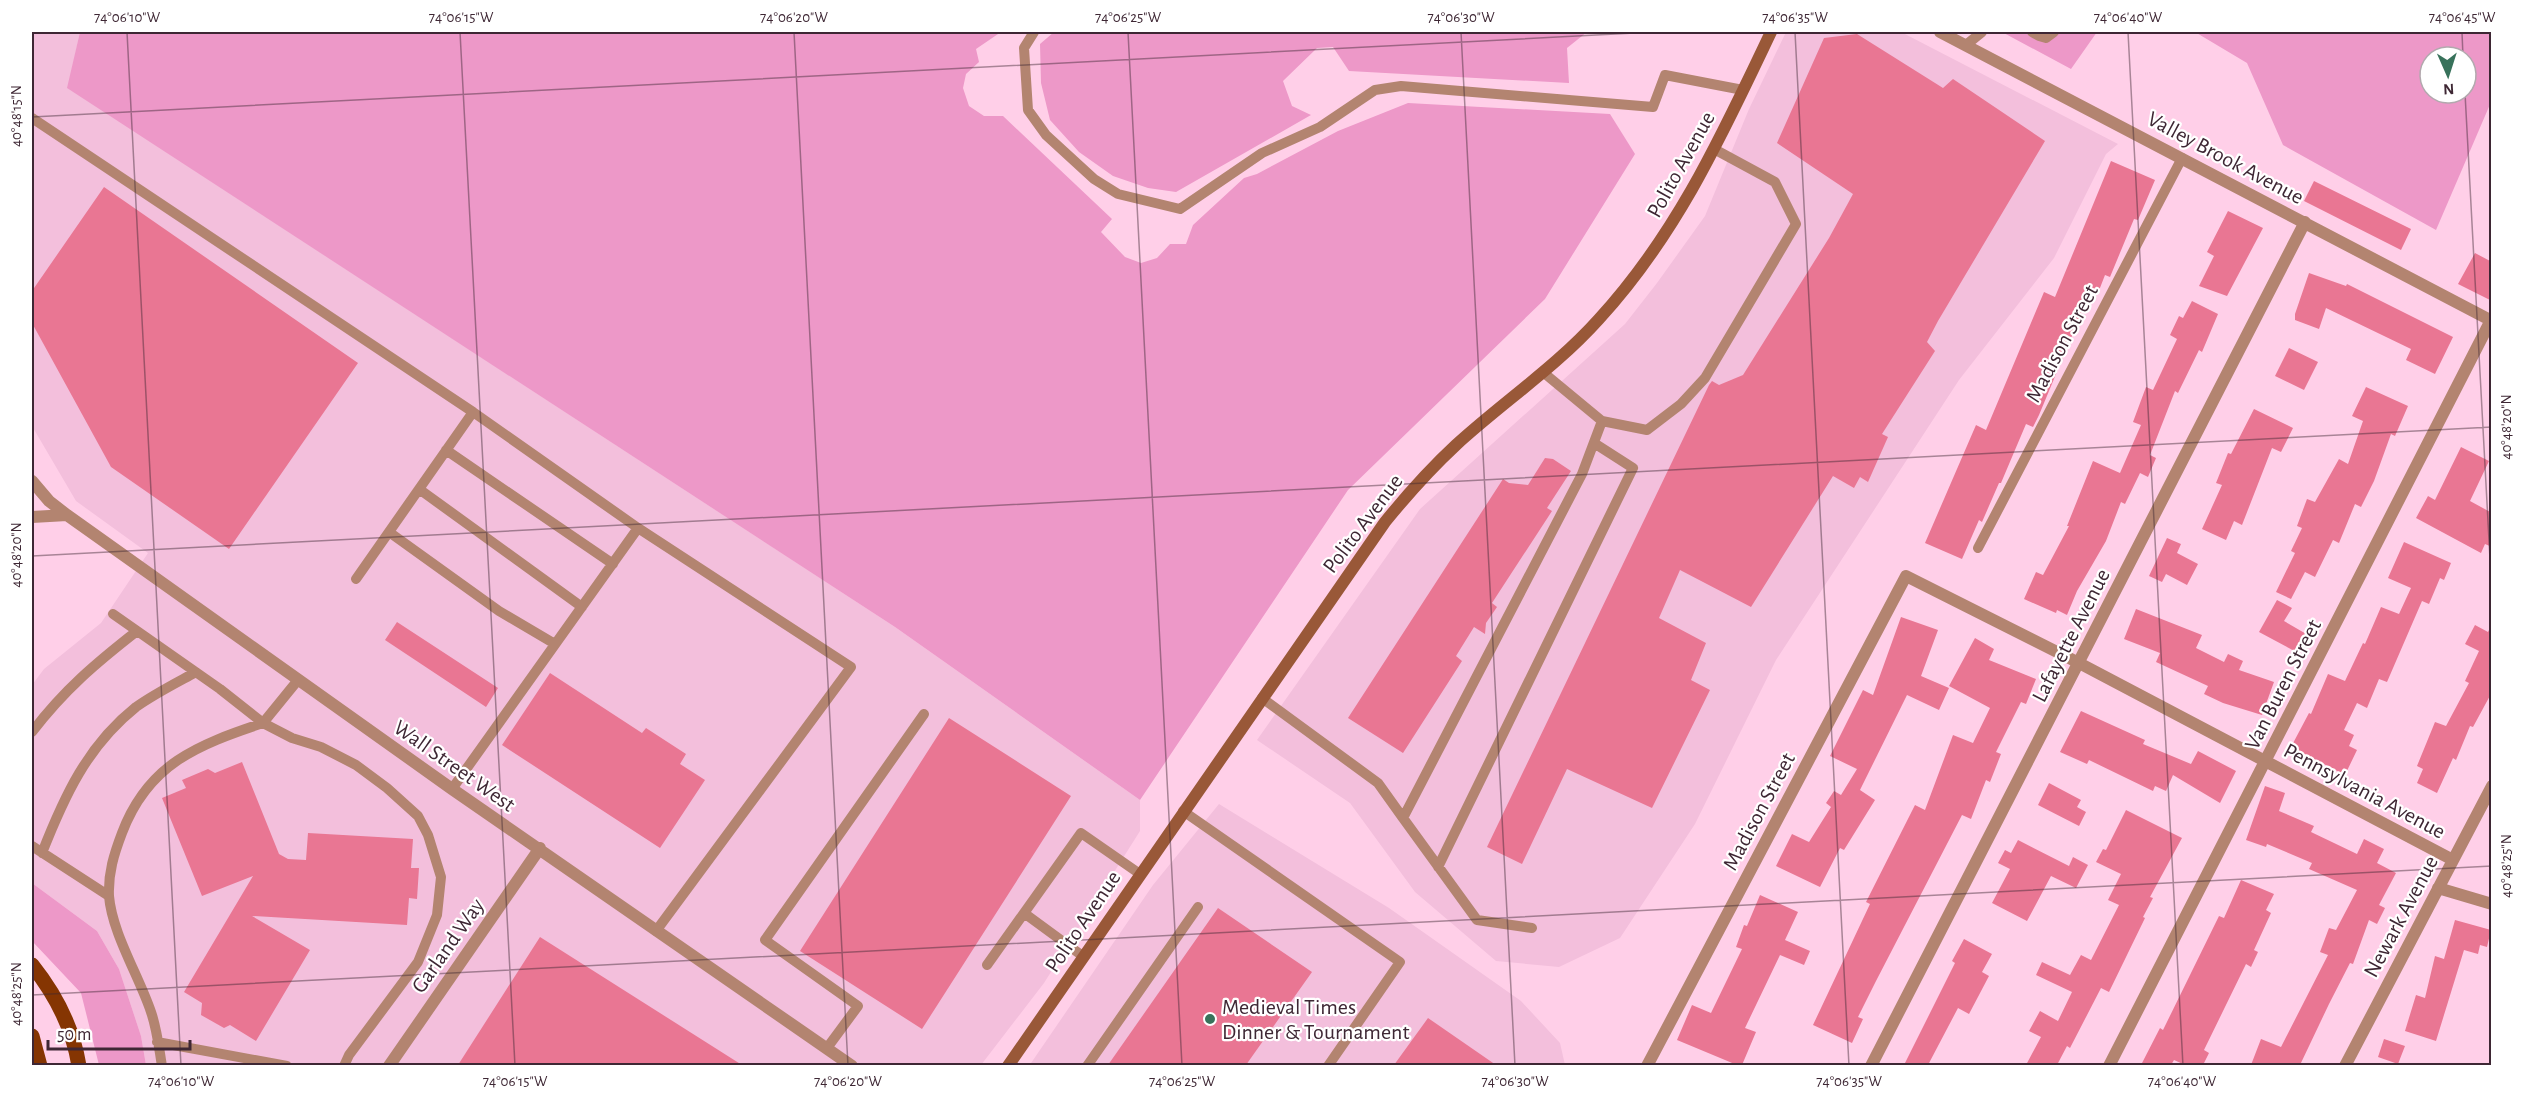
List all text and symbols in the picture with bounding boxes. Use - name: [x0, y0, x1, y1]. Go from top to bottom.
- text: 74°06'10"W: [94, 10, 161, 25]
- text: 74°06'15"W: [429, 10, 494, 25]
- text: 74°06'20"W: [760, 10, 829, 25]
- text: 74°06'25"W: [1095, 10, 1162, 25]
- text: 74°06'30"W: [1427, 10, 1495, 25]
- text: 74°06'35"W: [1762, 10, 1828, 25]
- text: 74°06'40"W: [2094, 10, 2163, 25]
- text: 74°06'45"W: [2429, 10, 2496, 25]
- north arrow: [2418, 45, 2478, 105]
- text: N: [2443, 81, 2455, 97]
- text: 40°48'15"N: [9, 85, 24, 147]
- street label: Valley Brook Avenue: [2144, 107, 2307, 208]
- street label: Polito Avenue: [1643, 108, 1719, 221]
- street label: Madison Street: [2022, 281, 2102, 406]
- text: 40°48'20"N: [2499, 394, 2514, 460]
- street label: Polito Avenue: [1319, 470, 1407, 577]
- text: 40°48'20"N: [9, 522, 24, 588]
- street label: Lafayette Avenue: [2028, 565, 2114, 706]
- street label: Van Buren Street: [2241, 616, 2325, 753]
- street label: Wall Street West: [390, 716, 519, 816]
- street label: Pennsylvania Avenue: [2280, 739, 2449, 843]
- street label: Madison Street: [1719, 749, 1799, 874]
- text: 40°48'25"N: [2499, 834, 2514, 898]
- street label: Newark Avenue: [2360, 852, 2442, 981]
- street label: Polito Avenue: [1041, 867, 1125, 976]
- street label: Garland Way: [407, 894, 489, 997]
- text: 40°48'25"N: [9, 962, 24, 1026]
- place label: Medieval Times Dinner & Tournament: [1222, 996, 1409, 1043]
- marker: Medieval Times Dinner & Tournament: [1203, 1012, 1217, 1026]
- scale bar: [48, 1013, 190, 1051]
- text: 50 m: [57, 1026, 91, 1044]
- text: 74°06'10"W: [148, 1074, 215, 1089]
- text: 74°06'15"W: [483, 1074, 548, 1089]
- text: 74°06'20"W: [814, 1074, 883, 1089]
- text: 74°06'25"W: [1149, 1074, 1216, 1089]
- text: 74°06'30"W: [1481, 1074, 1549, 1089]
- text: 74°06'35"W: [1816, 1074, 1882, 1089]
- text: 74°06'40"W: [2148, 1074, 2217, 1089]

